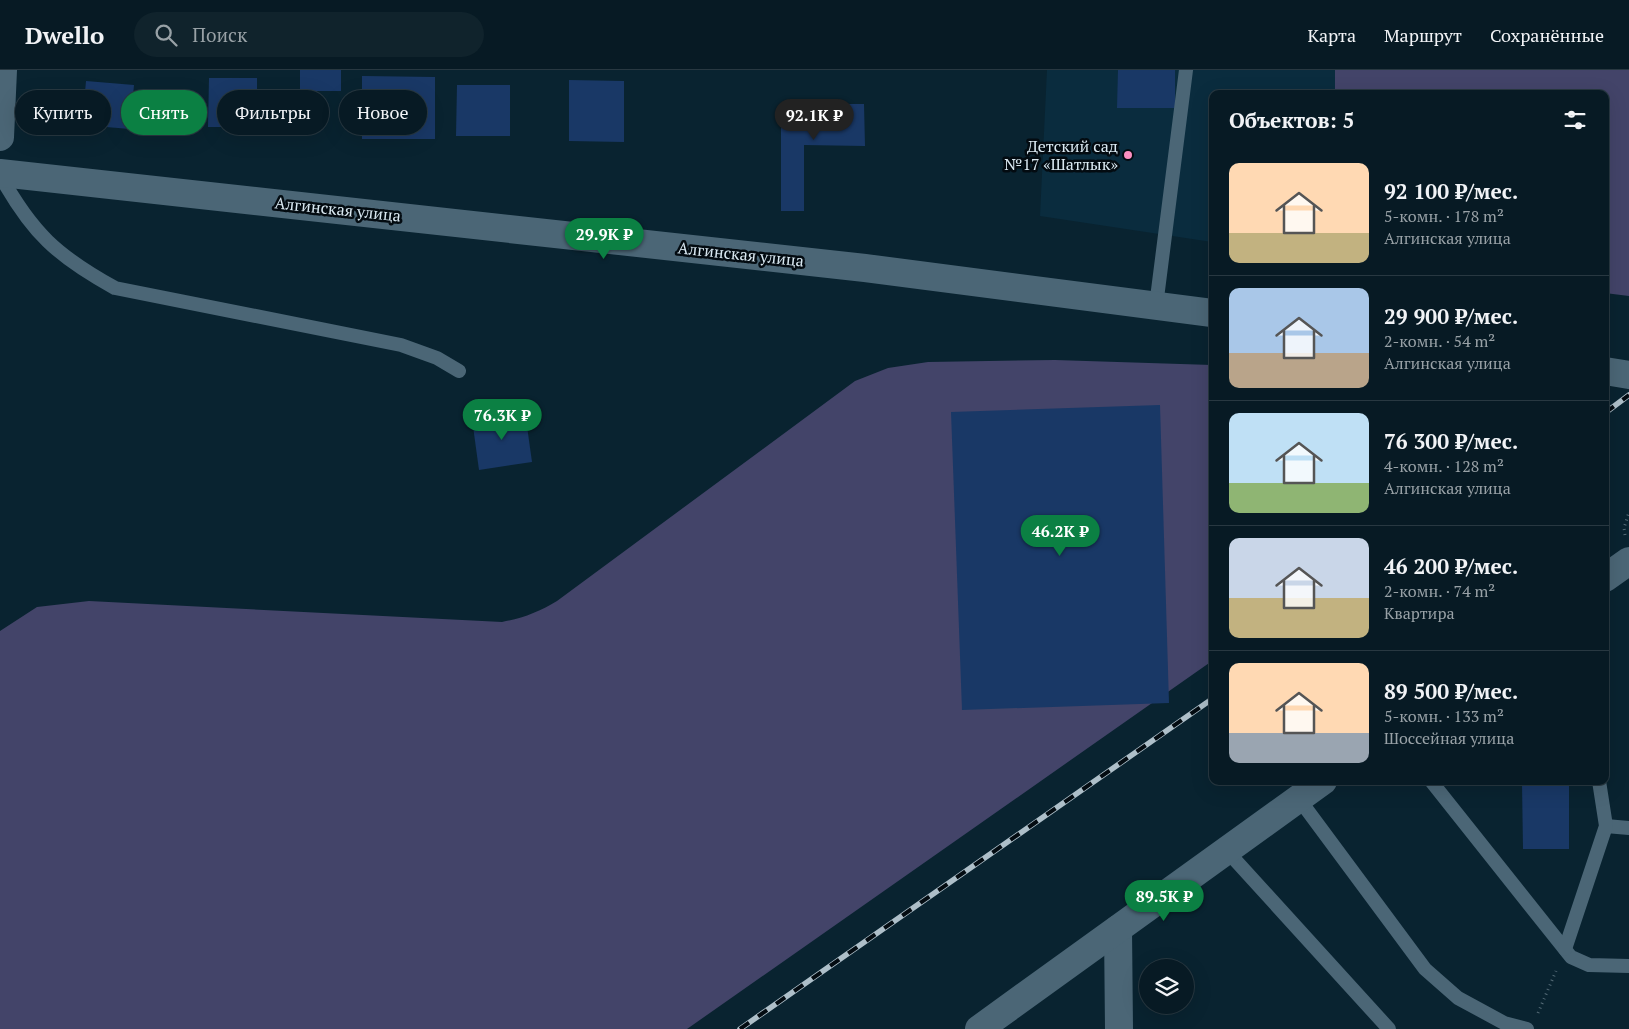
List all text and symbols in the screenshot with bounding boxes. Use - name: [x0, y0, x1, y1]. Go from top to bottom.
- search box: [134, 12, 484, 57]
- text: Dwello: [25, 19, 104, 51]
- icon: search: [152, 21, 180, 49]
- text: Поиск: [192, 22, 247, 47]
- text: Карта: [1307, 23, 1356, 47]
- text: Маршрут: [1384, 23, 1462, 47]
- text: Сохранённые: [1490, 23, 1604, 47]
- chip: Купить: [15, 90, 111, 135]
- chip: Снять: [121, 90, 207, 135]
- chip: Фильтры: [217, 90, 329, 135]
- chip: Новое: [339, 90, 427, 135]
- pin: 92.1K ₽: [768, 98, 860, 141]
- text: 92.1K ₽: [786, 104, 842, 126]
- text: Объектов: 5: [1229, 106, 1354, 134]
- icon: filters: [1561, 106, 1589, 134]
- place label: Детский сад №17 «Шатлык»: [1004, 135, 1118, 175]
- marker: Детский сад №17 «Шатлык»: [1122, 149, 1134, 161]
- text: 92 100 ₽/мес.: [1384, 177, 1518, 205]
- icon: home: [1269, 183, 1329, 243]
- street label: Алгинская улица: [274, 191, 402, 227]
- text: 5-комн. · 178 m²: [1384, 205, 1504, 227]
- pin: 29.9K ₽: [558, 218, 650, 260]
- text: 29.9K ₽: [576, 223, 632, 245]
- text: Алгинская улица: [1384, 227, 1511, 249]
- street label: Алгинская улица: [677, 236, 805, 272]
- text: 29 900 ₽/мес.: [1384, 302, 1518, 330]
- icon: home: [1269, 308, 1329, 368]
- text: 2-комн. · 54 m²: [1384, 330, 1495, 352]
- text: Алгинская улица: [1384, 352, 1511, 374]
- pin: 76.3K ₽: [456, 398, 548, 441]
- text: 76.3K ₽: [474, 404, 530, 426]
- text: 76 300 ₽/мес.: [1384, 427, 1518, 455]
- icon: home: [1269, 433, 1329, 493]
- text: 4-комн. · 128 m²: [1384, 455, 1504, 477]
- text: Алгинская улица: [1384, 477, 1511, 499]
- pin: 46.2K ₽: [1014, 514, 1106, 557]
- text: 46.2K ₽: [1032, 520, 1088, 542]
- text: 46 200 ₽/мес.: [1384, 552, 1518, 580]
- icon: home: [1269, 558, 1329, 618]
- text: 2-комн. · 74 m²: [1384, 580, 1495, 602]
- text: Квартира: [1384, 602, 1455, 624]
- text: 89 500 ₽/мес.: [1384, 677, 1518, 705]
- icon: home: [1269, 683, 1329, 743]
- text: 5-комн. · 133 m²: [1384, 705, 1504, 727]
- text: Шоссейная улица: [1384, 727, 1514, 749]
- pin: 89.5K ₽: [1118, 880, 1210, 922]
- text: 89.5K ₽: [1136, 885, 1192, 907]
- map controls: [1139, 959, 1194, 1014]
- button: layers: [1139, 959, 1194, 1014]

